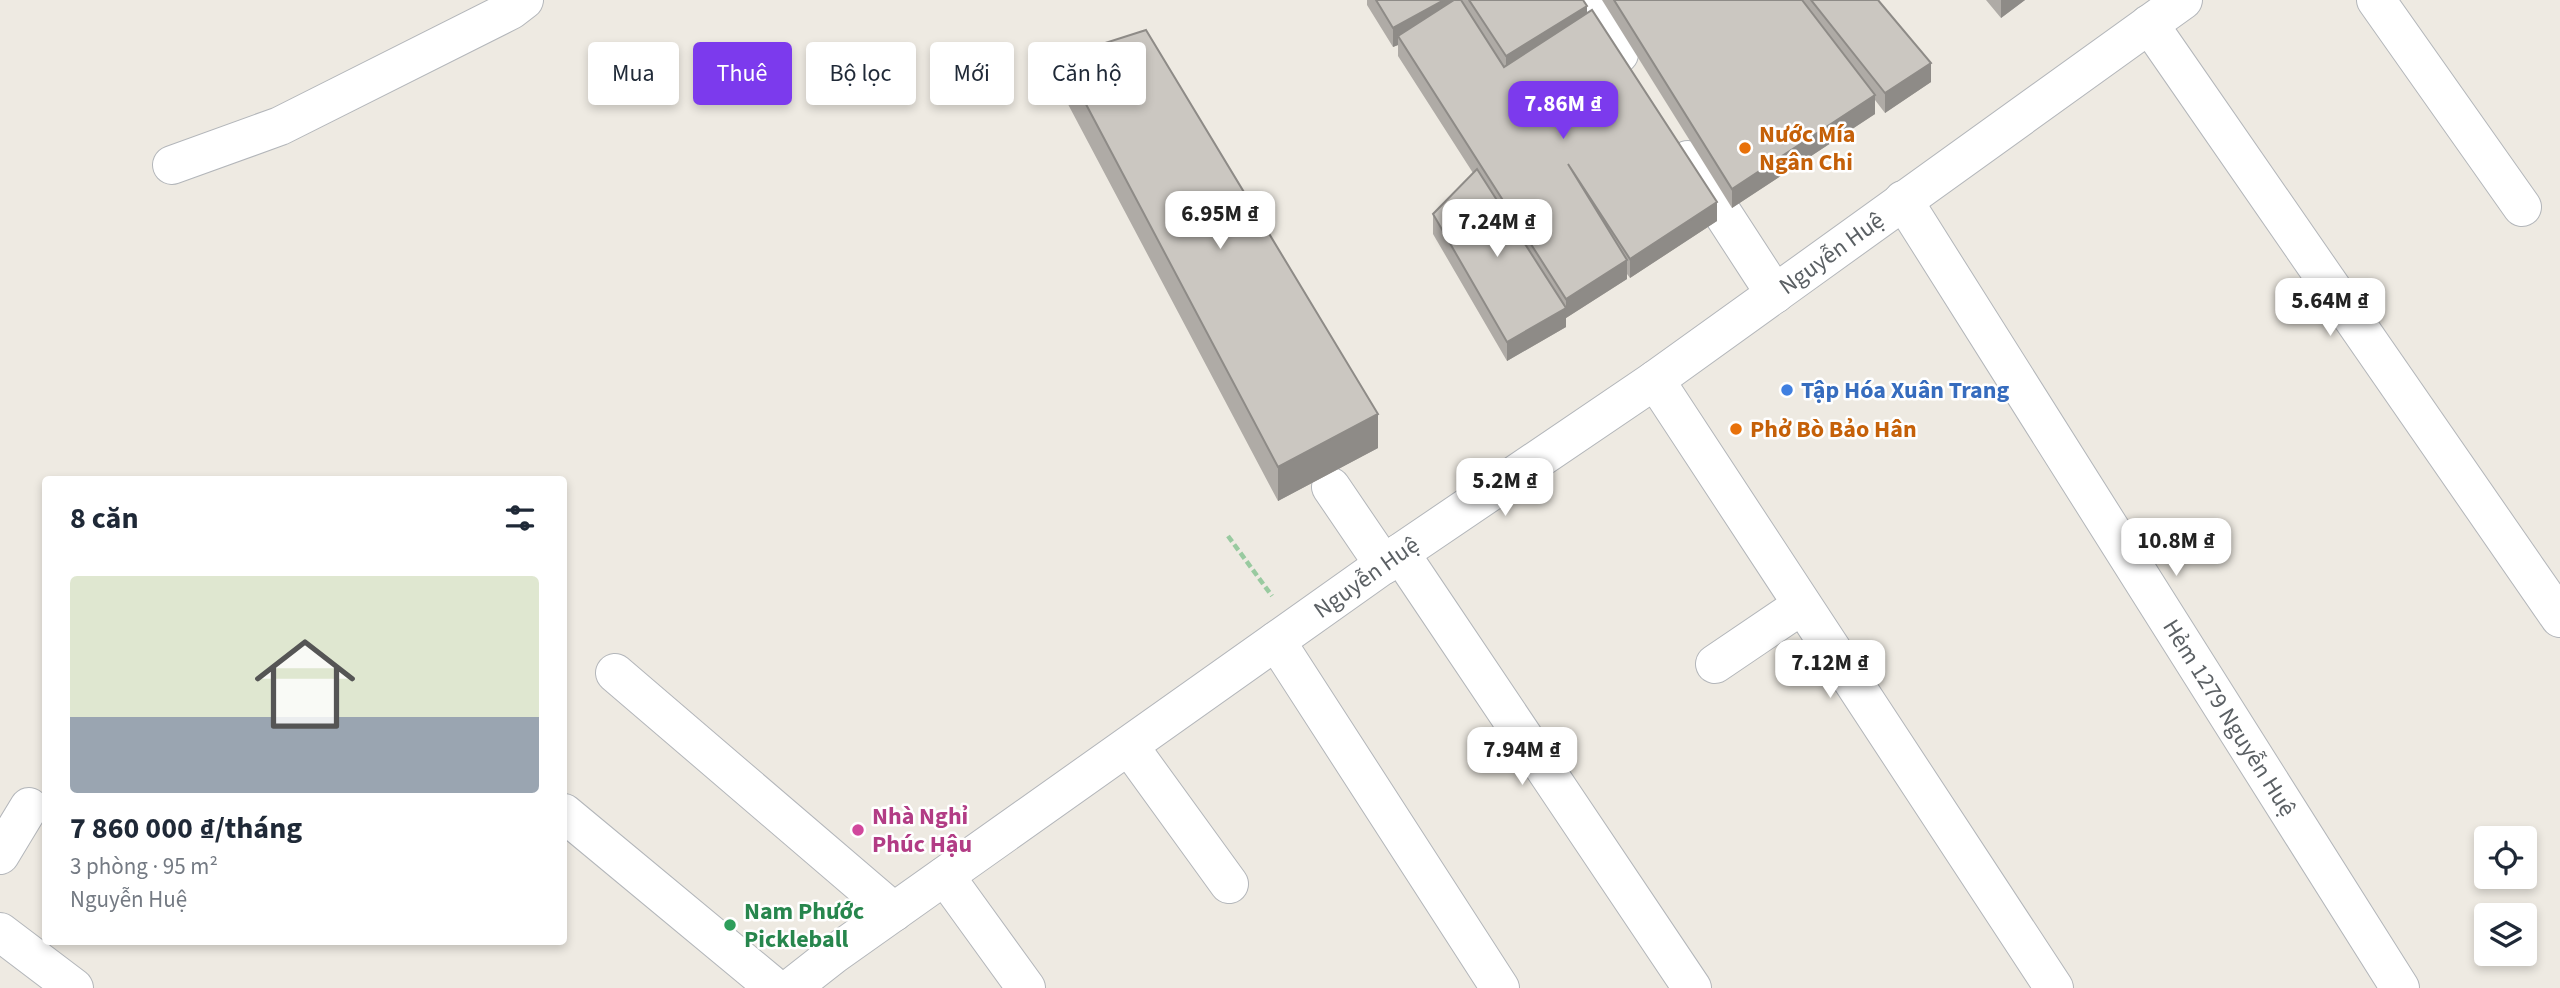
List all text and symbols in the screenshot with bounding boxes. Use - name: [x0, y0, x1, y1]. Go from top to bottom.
- chip: Mua: [588, 42, 679, 105]
- chip: Thuê: [693, 42, 792, 105]
- chip: Bộ lọc: [806, 42, 916, 105]
- chip: Mới: [930, 42, 1014, 105]
- chip: Căn hộ: [1028, 42, 1146, 105]
- pin: 7.86M ₫: [1498, 82, 1628, 141]
- text: 7.86M ₫: [1524, 87, 1602, 120]
- place label: Nước Mía Ngân Chi: [1759, 117, 1856, 180]
- marker: Nước Mía Ngân Chi: [1737, 140, 1753, 156]
- pin: 6.95M ₫: [1155, 191, 1285, 251]
- text: 6.95M ₫: [1181, 197, 1259, 230]
- pin: 7.24M ₫: [1432, 200, 1562, 259]
- street label: Nguyễn Huệ: [1772, 203, 1891, 303]
- text: 7.24M ₫: [1458, 205, 1536, 238]
- pin: 5.64M ₫: [2265, 278, 2395, 338]
- text: 5.64M ₫: [2291, 284, 2369, 317]
- place label: Tập Hóa Xuân Trang: [1801, 373, 2009, 408]
- marker: Tập Hóa Xuân Trang: [1779, 382, 1795, 398]
- place label: Phở Bò Bảo Hân: [1750, 412, 1917, 447]
- marker: Phở Bò Bảo Hân: [1728, 421, 1744, 437]
- pin: 5.2M ₫: [1448, 458, 1562, 518]
- text: 5.2M ₫: [1472, 464, 1538, 497]
- text: 8 căn: [70, 497, 139, 540]
- icon: filters: [501, 499, 539, 537]
- pin: 10.8M ₫: [2111, 518, 2241, 578]
- text: 10.8M ₫: [2137, 524, 2215, 557]
- street label: Nguyễn Huệ: [1306, 527, 1426, 627]
- street label: Hẻm 1279 Nguyễn Huệ: [2154, 612, 2305, 823]
- icon: home: [242, 621, 368, 747]
- pin: 7.12M ₫: [1765, 640, 1895, 700]
- text: 7.12M ₫: [1791, 646, 1869, 679]
- pin: 7.94M ₫: [1457, 728, 1587, 787]
- text: 7.94M ₫: [1483, 733, 1561, 766]
- place label: Nhà Nghỉ Phúc Hậu: [872, 799, 972, 862]
- text: 7 860 000 ₫/tháng: [70, 807, 302, 850]
- marker: Nhà Nghỉ Phúc Hậu: [850, 822, 866, 838]
- map controls: [2474, 826, 2537, 966]
- button: locate: [2474, 826, 2537, 889]
- text: 3 phòng · 95 m²: [70, 850, 218, 883]
- text: Nguyễn Huệ: [70, 883, 187, 916]
- place label: Nam Phước Pickleball: [744, 894, 864, 957]
- button: layers: [2474, 903, 2537, 966]
- marker: Nam Phước Pickleball: [722, 917, 738, 933]

